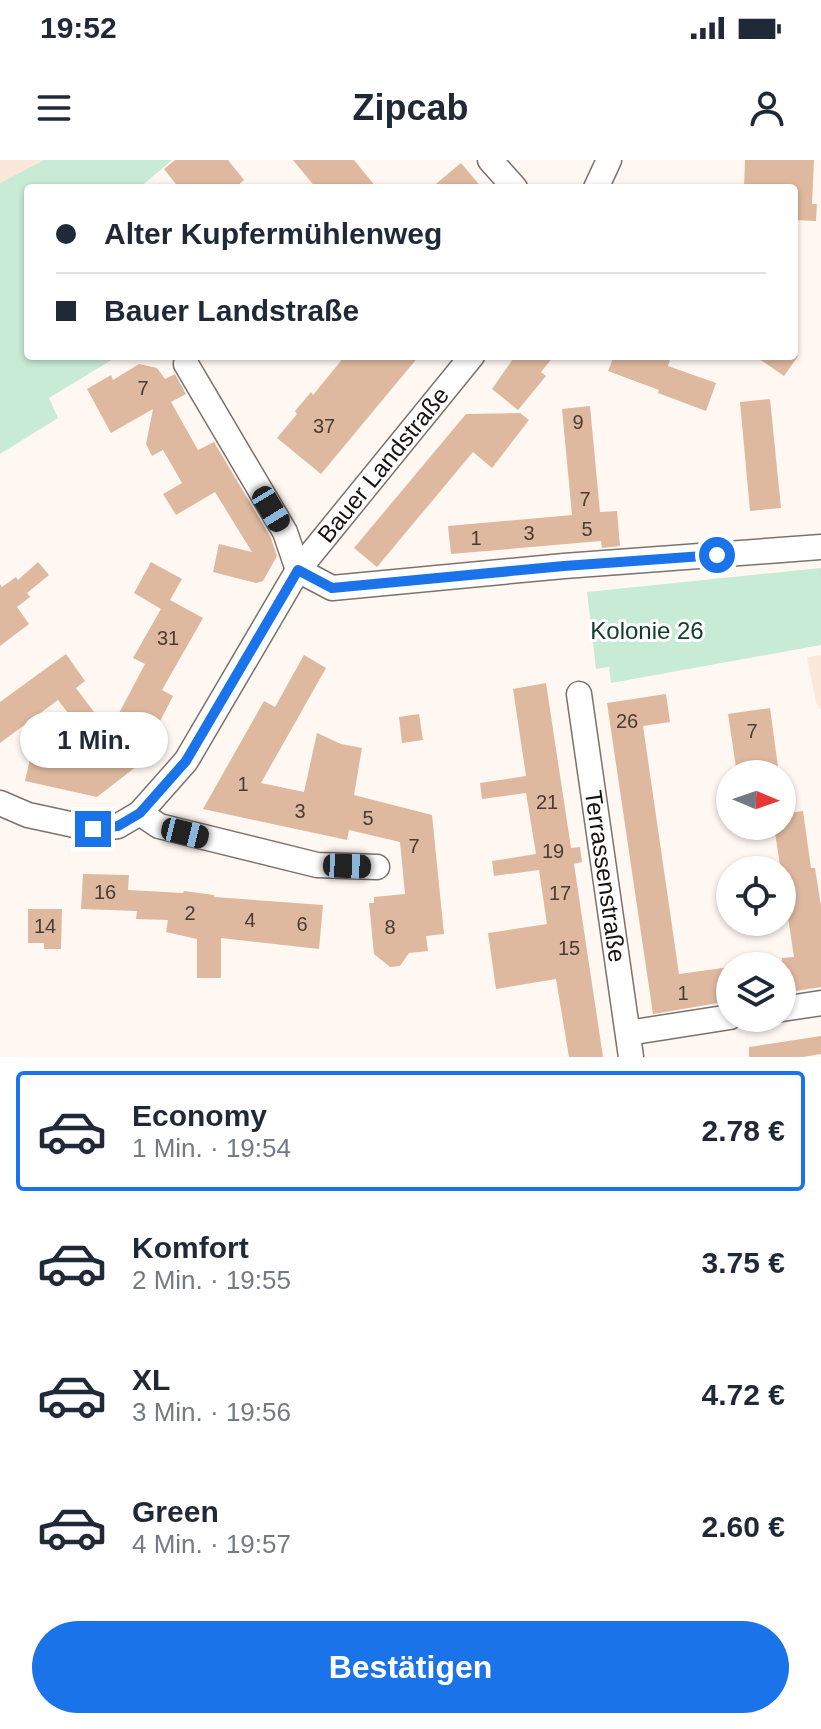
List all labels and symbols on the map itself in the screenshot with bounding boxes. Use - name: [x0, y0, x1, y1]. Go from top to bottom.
- house number: 7: [137, 377, 149, 399]
- street label: Bauer Landstraße: [312, 381, 454, 548]
- house number: 9: [572, 411, 584, 433]
- house number: 37: [313, 415, 335, 437]
- car: [248, 482, 294, 536]
- house number: 7: [579, 488, 591, 510]
- house number: 5: [581, 518, 593, 540]
- house number: 3: [523, 522, 535, 544]
- house number: 1: [470, 527, 482, 549]
- route start: [699, 537, 735, 573]
- park label: Kolonie 26: [590, 617, 704, 644]
- house number: 31: [157, 627, 179, 649]
- house number: 26: [616, 710, 638, 732]
- callout: 1 Min.: [19, 713, 167, 769]
- house number: 7: [746, 720, 758, 742]
- north arrow: [716, 760, 796, 840]
- house number: 1: [237, 773, 249, 795]
- street label: Terrassenstraße: [580, 788, 631, 964]
- house number: 21: [536, 791, 558, 813]
- house number: 3: [294, 800, 306, 822]
- house number: 5: [362, 807, 374, 829]
- route end: [75, 811, 111, 847]
- car: [159, 816, 211, 850]
- house number: 7: [408, 835, 420, 857]
- house number: 19: [542, 840, 564, 862]
- car: [323, 853, 371, 879]
- house number: 16: [94, 881, 116, 903]
- house number: 17: [549, 882, 571, 904]
- house number: 2: [184, 902, 196, 924]
- house number: 4: [244, 909, 256, 931]
- house number: 6: [296, 913, 308, 935]
- house number: 14: [34, 915, 56, 937]
- house number: 8: [384, 916, 396, 938]
- house number: 15: [558, 937, 580, 959]
- house number: 1: [677, 982, 689, 1004]

